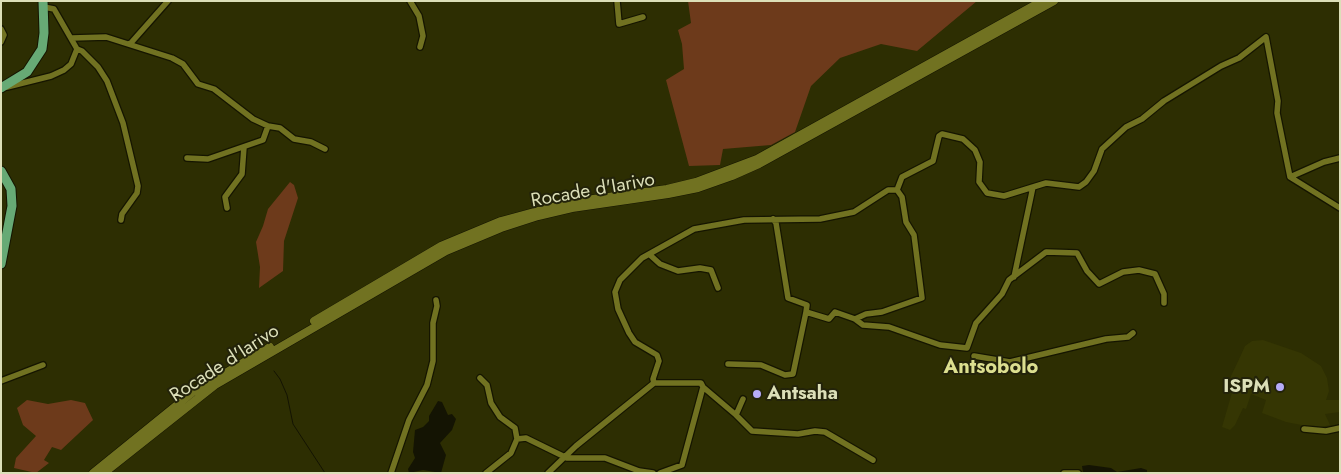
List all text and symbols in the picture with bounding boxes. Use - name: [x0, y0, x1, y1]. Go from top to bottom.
- street label: Rocade d'Iarivo: [529, 169, 657, 213]
- street label: Rocade d'Iarivo: [166, 320, 284, 408]
- district label: Antsobolo: [944, 356, 1038, 380]
- place label: ISPM: [1223, 376, 1270, 398]
- marker: ISPM: [1274, 381, 1286, 393]
- place label: Antsaha: [767, 383, 838, 405]
- marker: Antsaha: [751, 388, 763, 400]

